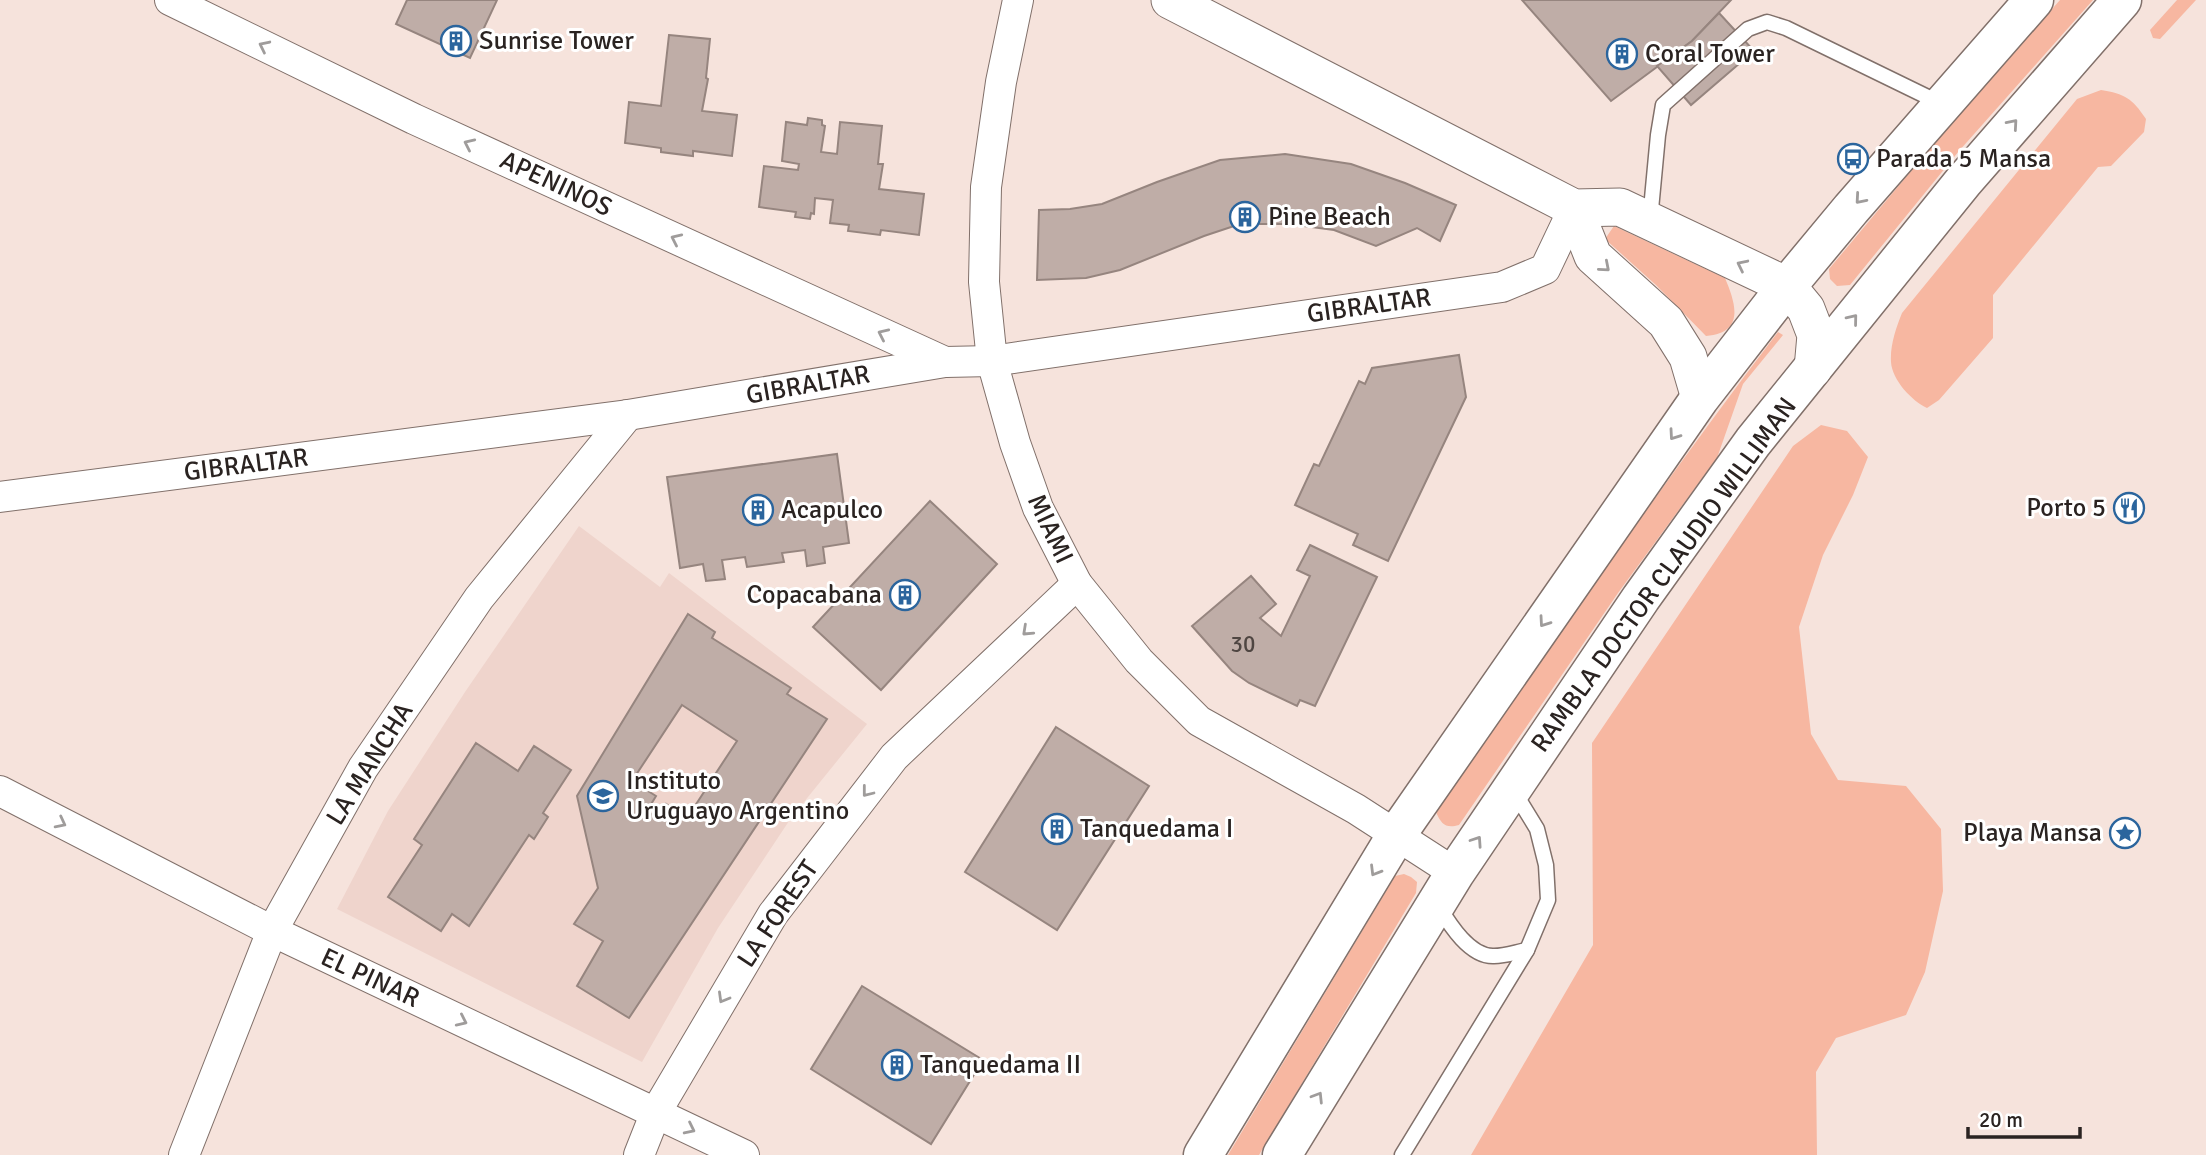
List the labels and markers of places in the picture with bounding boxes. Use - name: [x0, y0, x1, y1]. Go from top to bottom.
- building icon: Sunrise Tower: [439, 24, 473, 58]
- place label: Sunrise Tower: [479, 25, 634, 57]
- building icon: Coral Tower: [1605, 37, 1639, 71]
- place label: Coral Tower: [1645, 38, 1775, 70]
- bus stop icon: Parada 5 Mansa: [1836, 142, 1870, 176]
- place label: Parada 5 Mansa: [1876, 143, 2051, 175]
- building icon: Pine Beach: [1228, 200, 1262, 234]
- place label: Pine Beach: [1268, 201, 1391, 233]
- restaurant icon: Porto 5: [2112, 491, 2146, 525]
- place label: Porto 5: [2026, 492, 2106, 524]
- building icon: Acapulco: [741, 493, 775, 527]
- place label: Acapulco: [781, 494, 883, 526]
- building icon: Copacabana: [888, 578, 922, 612]
- place label: Copacabana: [746, 579, 882, 611]
- place label: Instituto Uruguayo Argentino: [626, 765, 849, 827]
- school or university icon: Instituto Uruguayo Argentino: [586, 779, 620, 813]
- building icon: Tanquedama I: [1040, 812, 1074, 846]
- place label: Tanquedama I: [1080, 813, 1233, 845]
- place icon: Playa Mansa: [2108, 816, 2142, 850]
- place label: Playa Mansa: [1963, 817, 2102, 849]
- building icon: Tanquedama II: [880, 1048, 914, 1082]
- place label: Tanquedama II: [920, 1049, 1081, 1081]

